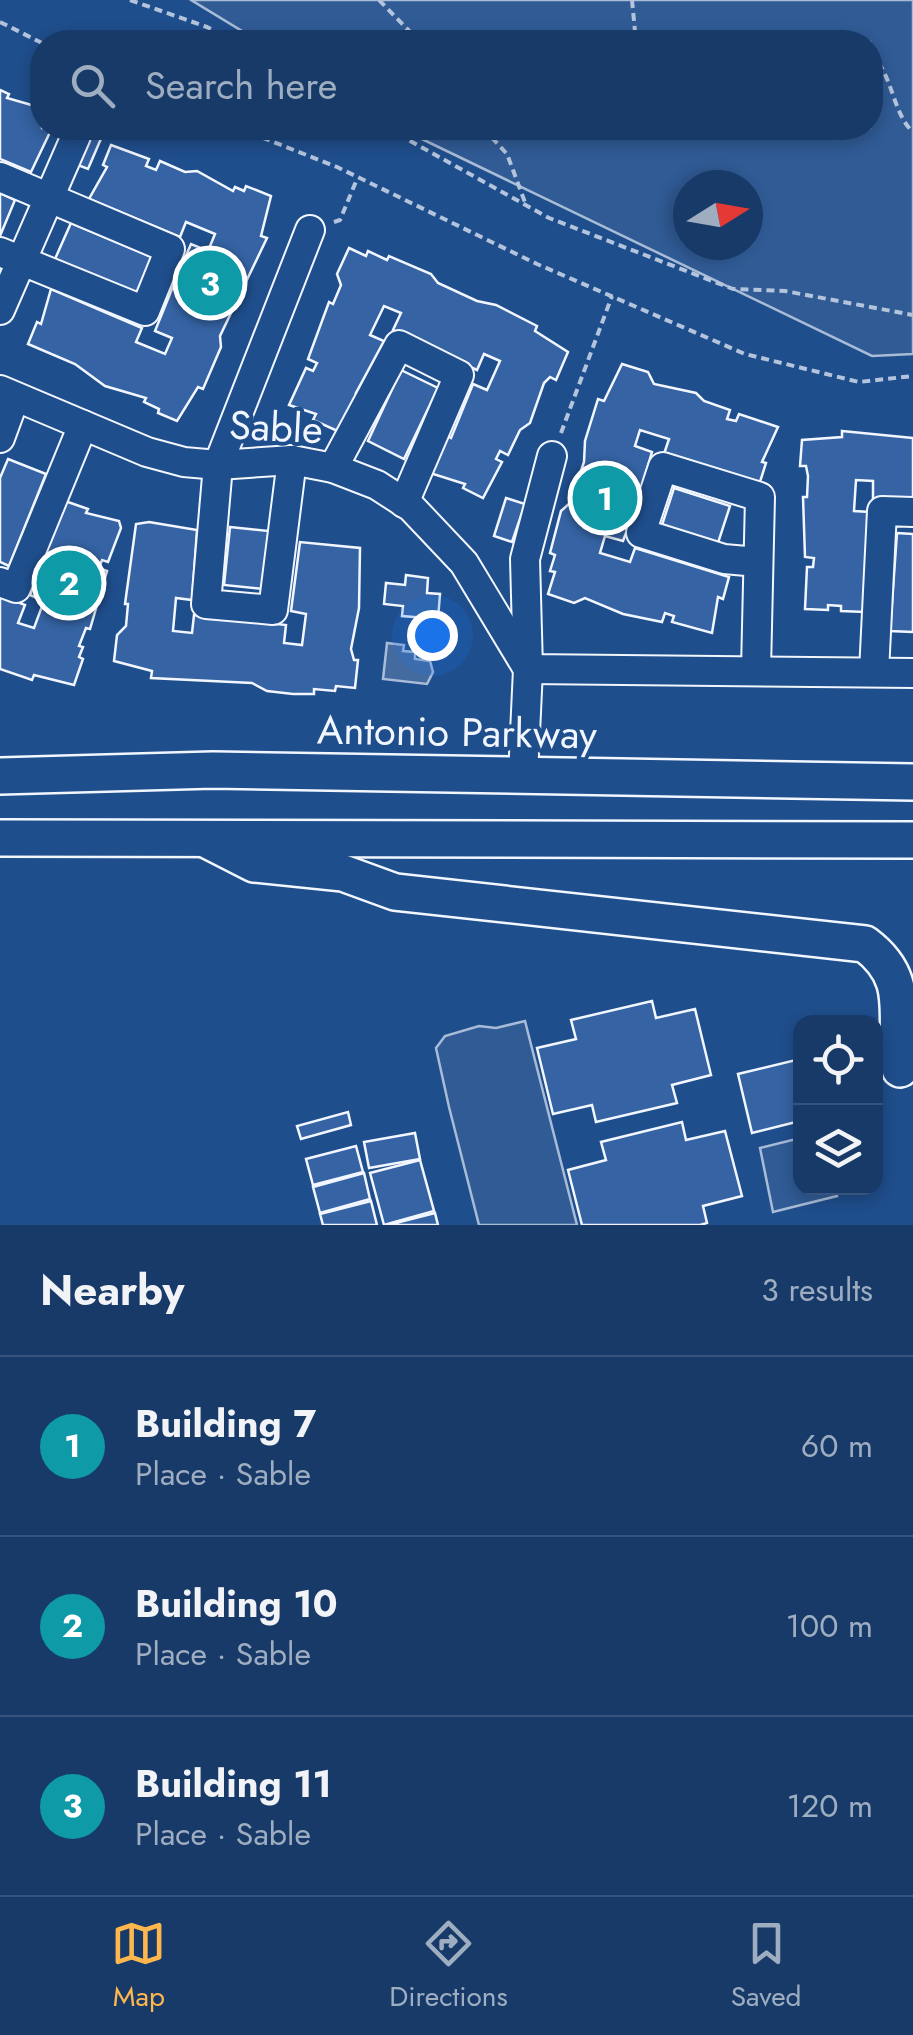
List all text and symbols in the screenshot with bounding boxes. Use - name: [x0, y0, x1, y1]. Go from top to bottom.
- search box: [30, 30, 883, 140]
- icon: search: [65, 58, 120, 113]
- text: Search here: [145, 58, 337, 113]
- north arrow: [673, 170, 763, 260]
- pin: 3: [178, 246, 242, 320]
- street label: Sable: [228, 396, 324, 458]
- pin: 1: [572, 460, 638, 536]
- pin: 2: [36, 546, 102, 620]
- your location: [407, 610, 458, 661]
- street label: Antonio Parkway: [317, 701, 598, 763]
- map controls: [793, 1015, 883, 1195]
- button: locate: [793, 1015, 883, 1105]
- button: layers: [793, 1105, 883, 1195]
- text: Nearby: [40, 1260, 184, 1321]
- text: 3 results: [761, 1267, 873, 1313]
- text: Building 7: [135, 1396, 316, 1451]
- text: 1: [64, 1423, 81, 1469]
- text: 60 m: [801, 1423, 873, 1469]
- text: Place · Sable: [135, 1451, 311, 1497]
- text: Building 10: [135, 1576, 338, 1631]
- text: 2: [62, 1603, 83, 1649]
- text: 100 m: [786, 1603, 873, 1649]
- text: Place · Sable: [135, 1631, 311, 1677]
- text: Building 11: [135, 1756, 332, 1811]
- text: 3: [63, 1783, 82, 1829]
- text: 120 m: [787, 1783, 873, 1829]
- text: Place · Sable: [135, 1811, 311, 1857]
- tab: Map: [111, 1916, 166, 2017]
- tab: Directions: [389, 1916, 508, 2017]
- tab: Saved: [731, 1916, 802, 2017]

